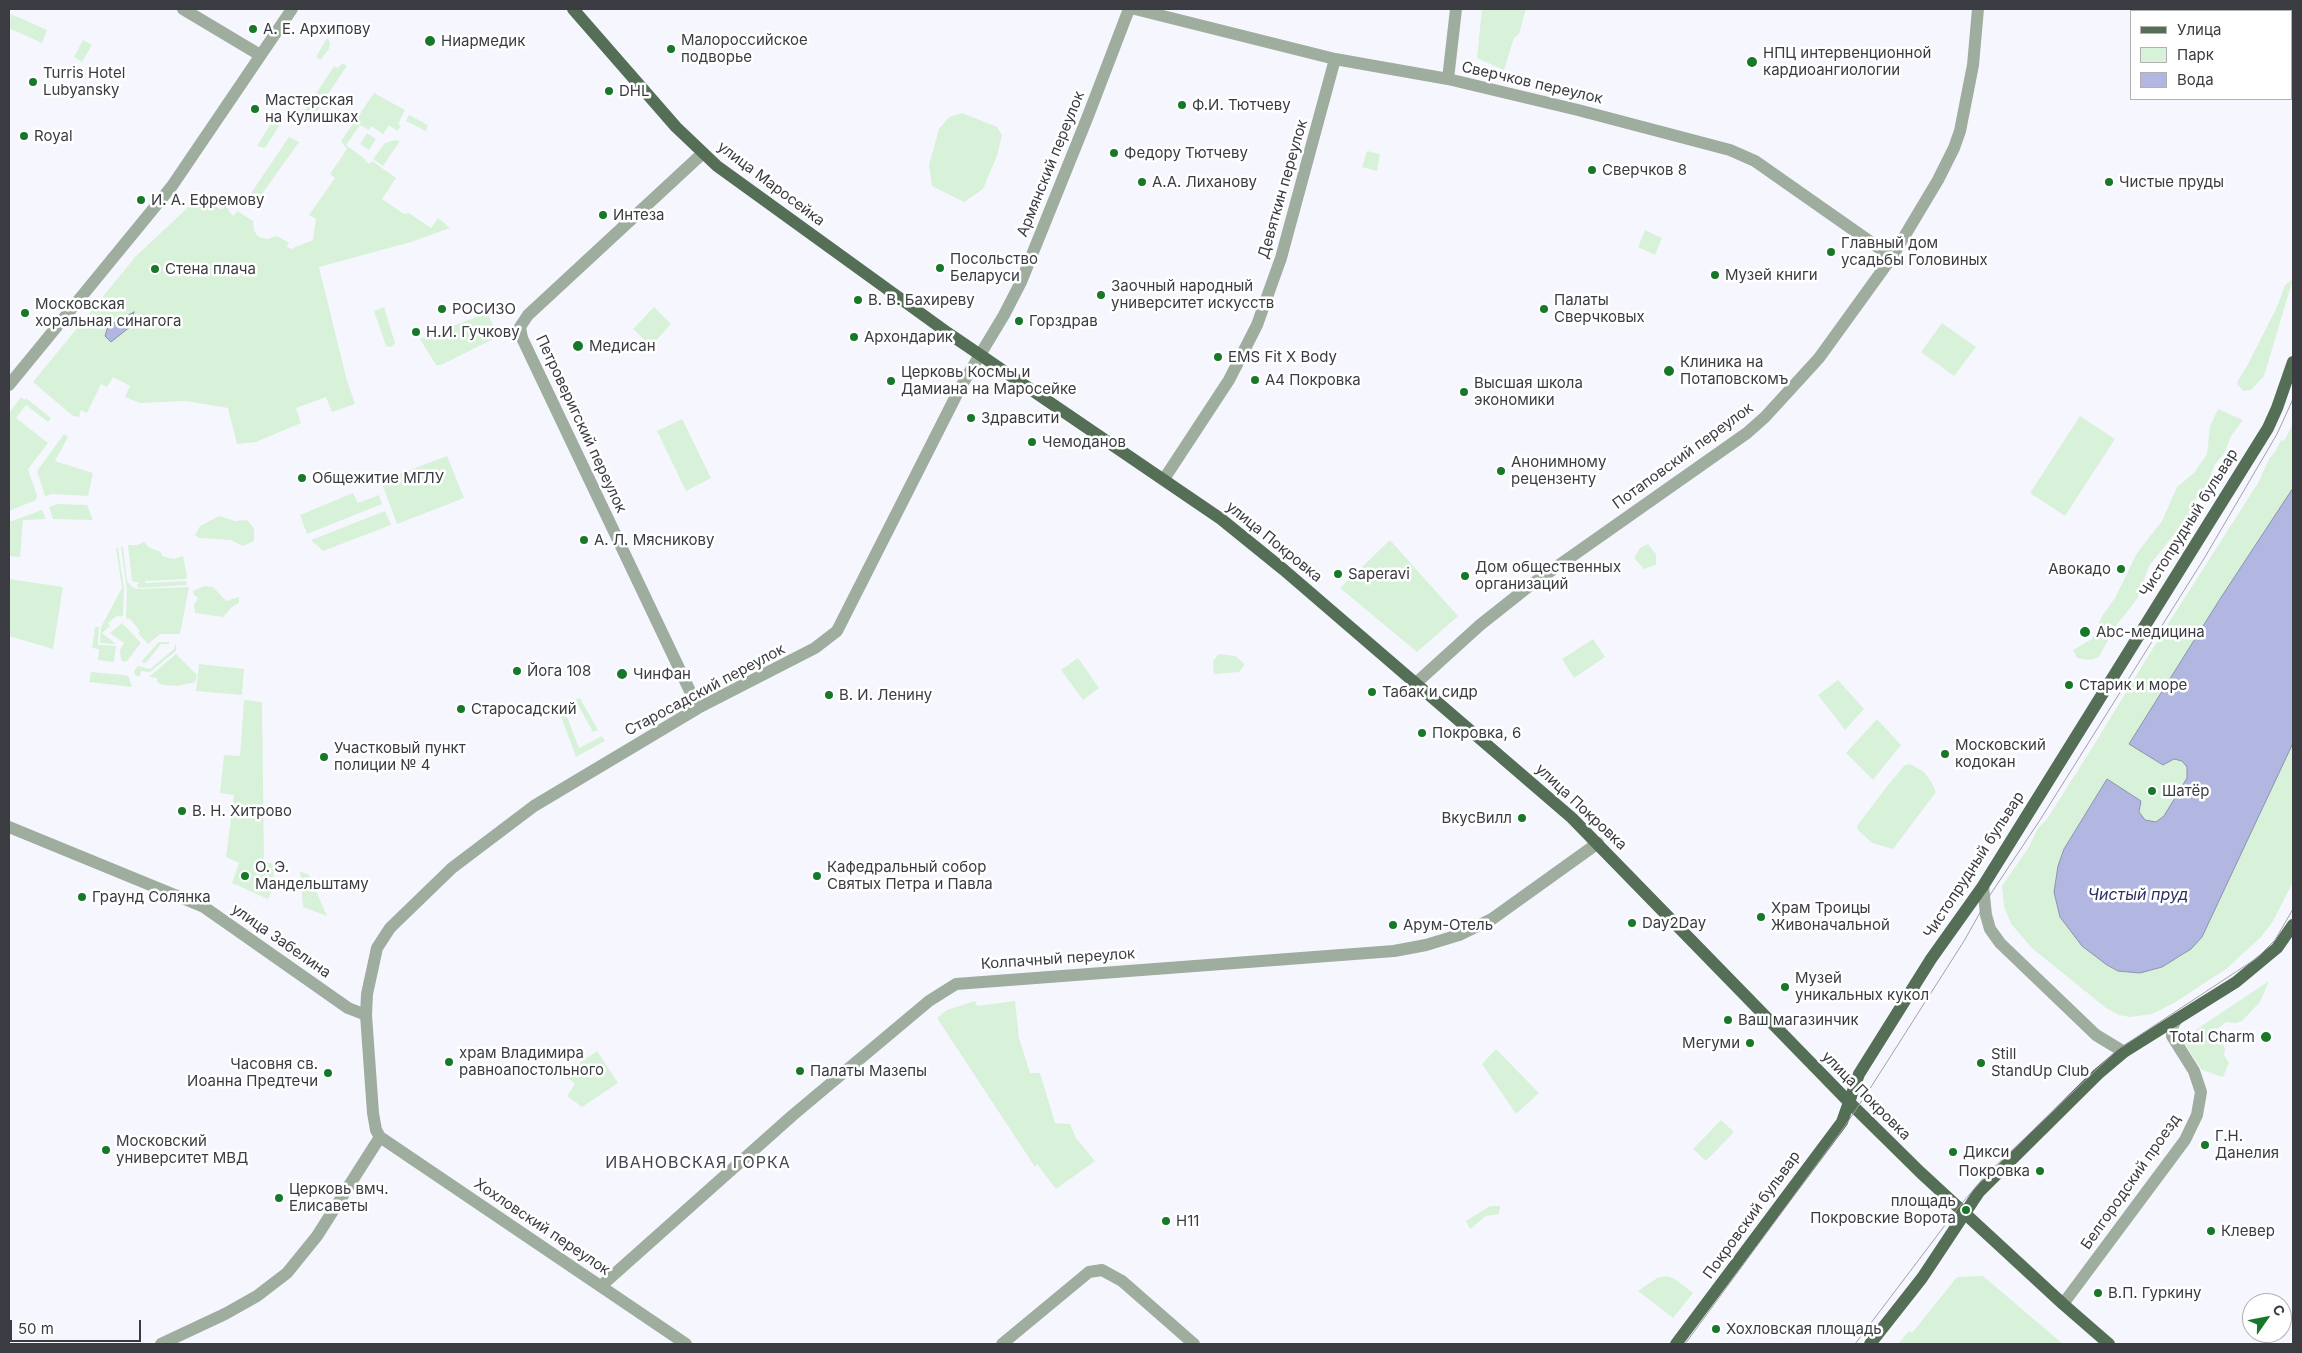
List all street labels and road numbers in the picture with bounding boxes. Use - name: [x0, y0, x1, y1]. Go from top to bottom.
- street label: Сверчков переулок: [1460, 58, 1604, 108]
- street label: Армянский переулок: [1014, 88, 1088, 240]
- street label: Девяткин переулок: [1255, 117, 1311, 261]
- street label: улица Маросейка: [714, 138, 828, 230]
- street label: Петроверигский переулок: [532, 332, 630, 516]
- street label: Потаповский переулок: [1609, 399, 1757, 513]
- street label: Чистопрудный бульвар: [2136, 446, 2242, 600]
- street label: улица Покровка: [1222, 498, 1326, 586]
- street label: Старосадский переулок: [622, 640, 788, 740]
- street label: улица Покровка: [1532, 760, 1630, 854]
- street label: Чистопрудный бульвар: [1920, 788, 2028, 942]
- street label: улица Забелина: [228, 900, 334, 982]
- street label: Колпачный переулок: [980, 945, 1136, 973]
- street label: улица Покровка: [1818, 1048, 1914, 1144]
- street label: Белгородский проезд: [2077, 1111, 2185, 1253]
- street label: Покровский бульвар: [1700, 1148, 1804, 1282]
- street label: Хохловский переулок: [471, 1175, 613, 1279]

